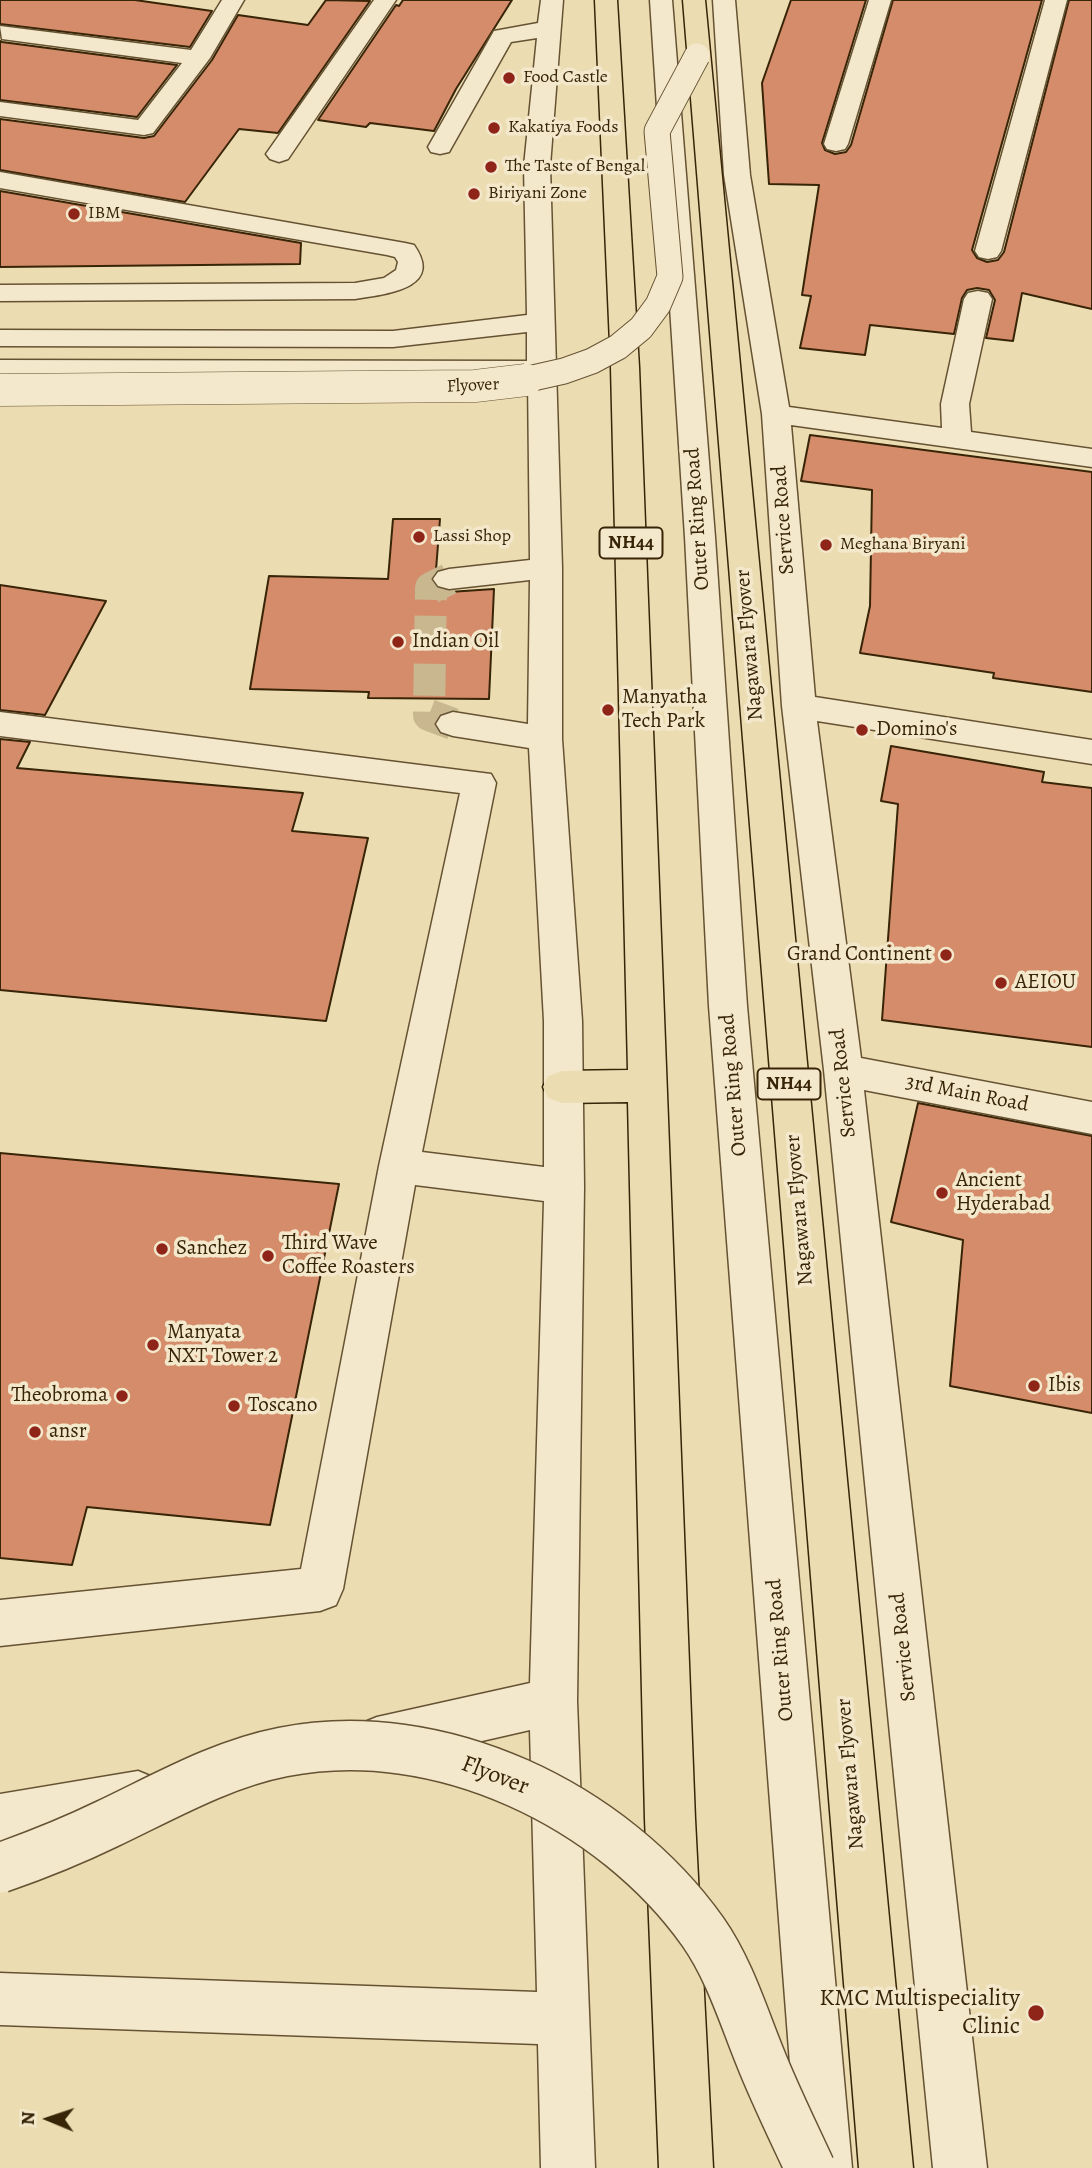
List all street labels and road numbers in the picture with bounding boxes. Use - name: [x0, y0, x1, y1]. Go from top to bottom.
- street label: Flyover: [446, 374, 500, 398]
- street label: Outer Ring Road: [680, 447, 716, 591]
- street label: Service Road: [768, 464, 800, 576]
- road number: NH44: [600, 528, 662, 558]
- street label: Nagawara Flyover: [731, 568, 769, 722]
- street label: Outer Ring Road: [715, 1013, 753, 1157]
- street label: Service Road: [826, 1027, 862, 1139]
- road number: NH44: [758, 1068, 820, 1100]
- street label: 3rd Main Road: [903, 1070, 1031, 1118]
- street label: Nagawara Flyover: [781, 1133, 819, 1287]
- street label: Outer Ring Road: [762, 1578, 800, 1722]
- street label: Service Road: [886, 1591, 922, 1703]
- street label: Nagawara Flyover: [832, 1697, 870, 1851]
- street label: Flyover: [457, 1750, 533, 1802]

